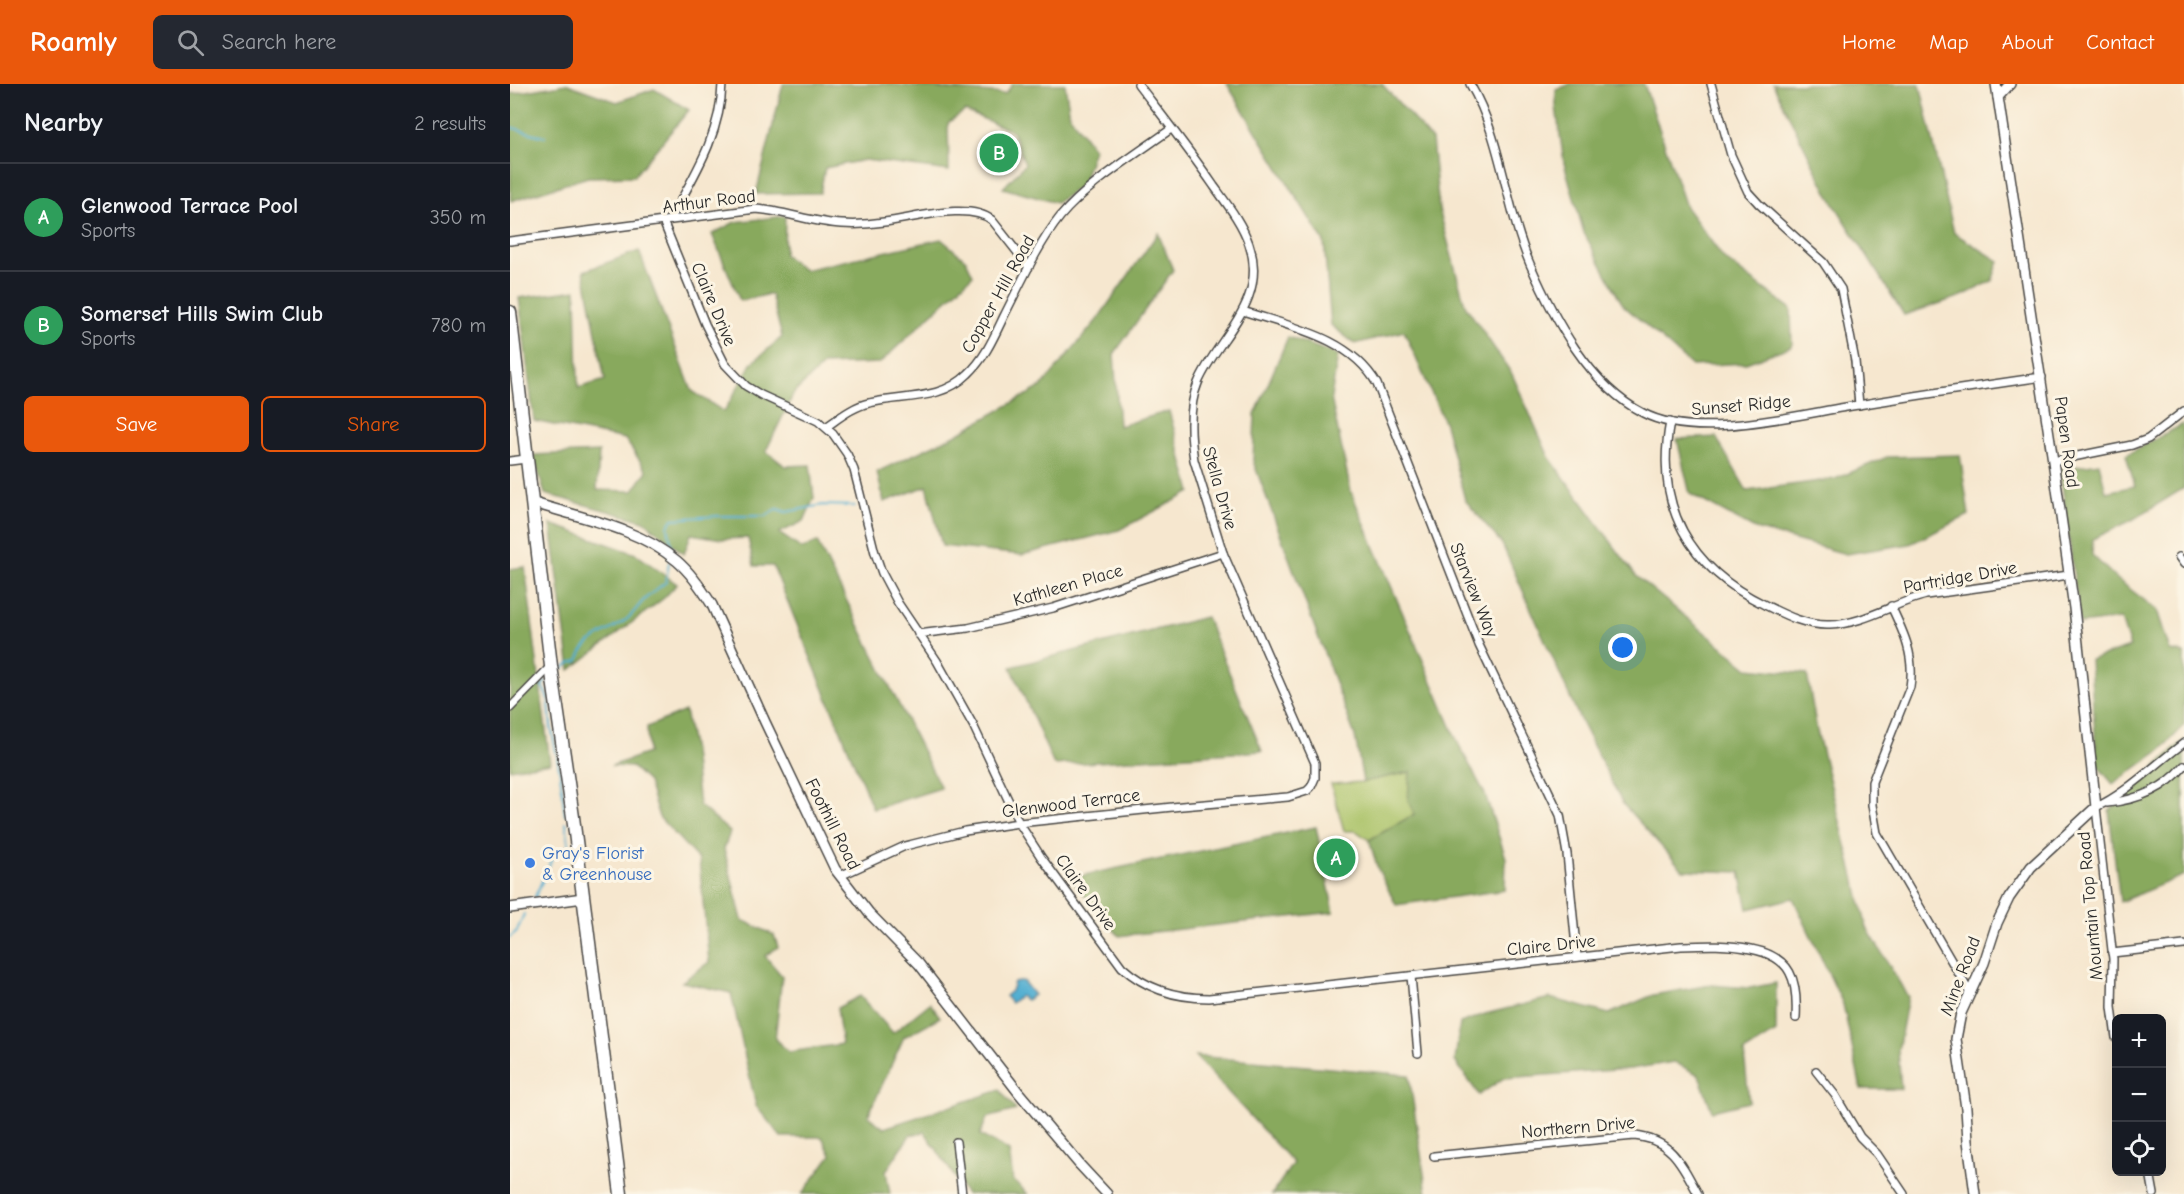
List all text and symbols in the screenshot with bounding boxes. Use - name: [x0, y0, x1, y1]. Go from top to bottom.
- search box: [153, 15, 573, 69]
- text: Roamly: [30, 26, 117, 58]
- icon: search: [174, 26, 207, 59]
- text: Search here: [222, 29, 336, 55]
- text: Home: [1842, 30, 1896, 54]
- text: Map: [1929, 30, 1969, 54]
- text: About: [2002, 30, 2053, 54]
- text: Contact: [2086, 30, 2154, 54]
- text: Nearby: [24, 108, 103, 138]
- text: 2 results: [414, 112, 486, 135]
- pin: B: [980, 130, 1018, 176]
- street label: Arthur Road: [661, 185, 757, 218]
- text: Glenwood Terrace Pool: [81, 193, 298, 219]
- text: A: [38, 206, 49, 229]
- text: 350 m: [430, 206, 486, 229]
- text: Sports: [81, 219, 135, 242]
- street label: Copper Hill Road: [957, 232, 1040, 357]
- street label: Claire Drive: [686, 259, 741, 349]
- text: Somerset Hills Swim Club: [81, 301, 323, 327]
- text: B: [37, 314, 50, 337]
- text: 780 m: [431, 314, 486, 337]
- text: Sports: [81, 327, 135, 350]
- street label: Sunset Ridge: [1691, 391, 1792, 420]
- street label: Papen Road: [2050, 395, 2083, 489]
- button: Save: [24, 396, 249, 452]
- button: Share: [261, 396, 486, 452]
- street label: Stella Drive: [1198, 444, 1241, 532]
- street label: Starview Way: [1445, 540, 1502, 641]
- street label: Partridge Drive: [1902, 557, 2019, 598]
- street label: Kathleen Place: [1011, 560, 1125, 611]
- your location: [1608, 633, 1637, 662]
- street label: Foothill Road: [801, 775, 865, 873]
- street label: Glenwood Terrace: [1001, 785, 1141, 822]
- street label: Mountain Top Road: [2074, 831, 2107, 981]
- pin: A: [1316, 836, 1356, 880]
- place label: Gray's Florist & Greenhouse: [542, 843, 652, 885]
- street label: Claire Drive: [1051, 850, 1120, 934]
- marker: Gray's Florist & Greenhouse: [523, 856, 537, 870]
- street label: Claire Drive: [1506, 930, 1596, 961]
- street label: Mine Road: [1936, 934, 1985, 1019]
- map controls: [2112, 1014, 2166, 1176]
- button: +: [2112, 1014, 2166, 1068]
- button: −: [2112, 1068, 2166, 1122]
- street label: Northern Drive: [1520, 1112, 1636, 1143]
- button: locate: [2112, 1122, 2166, 1176]

